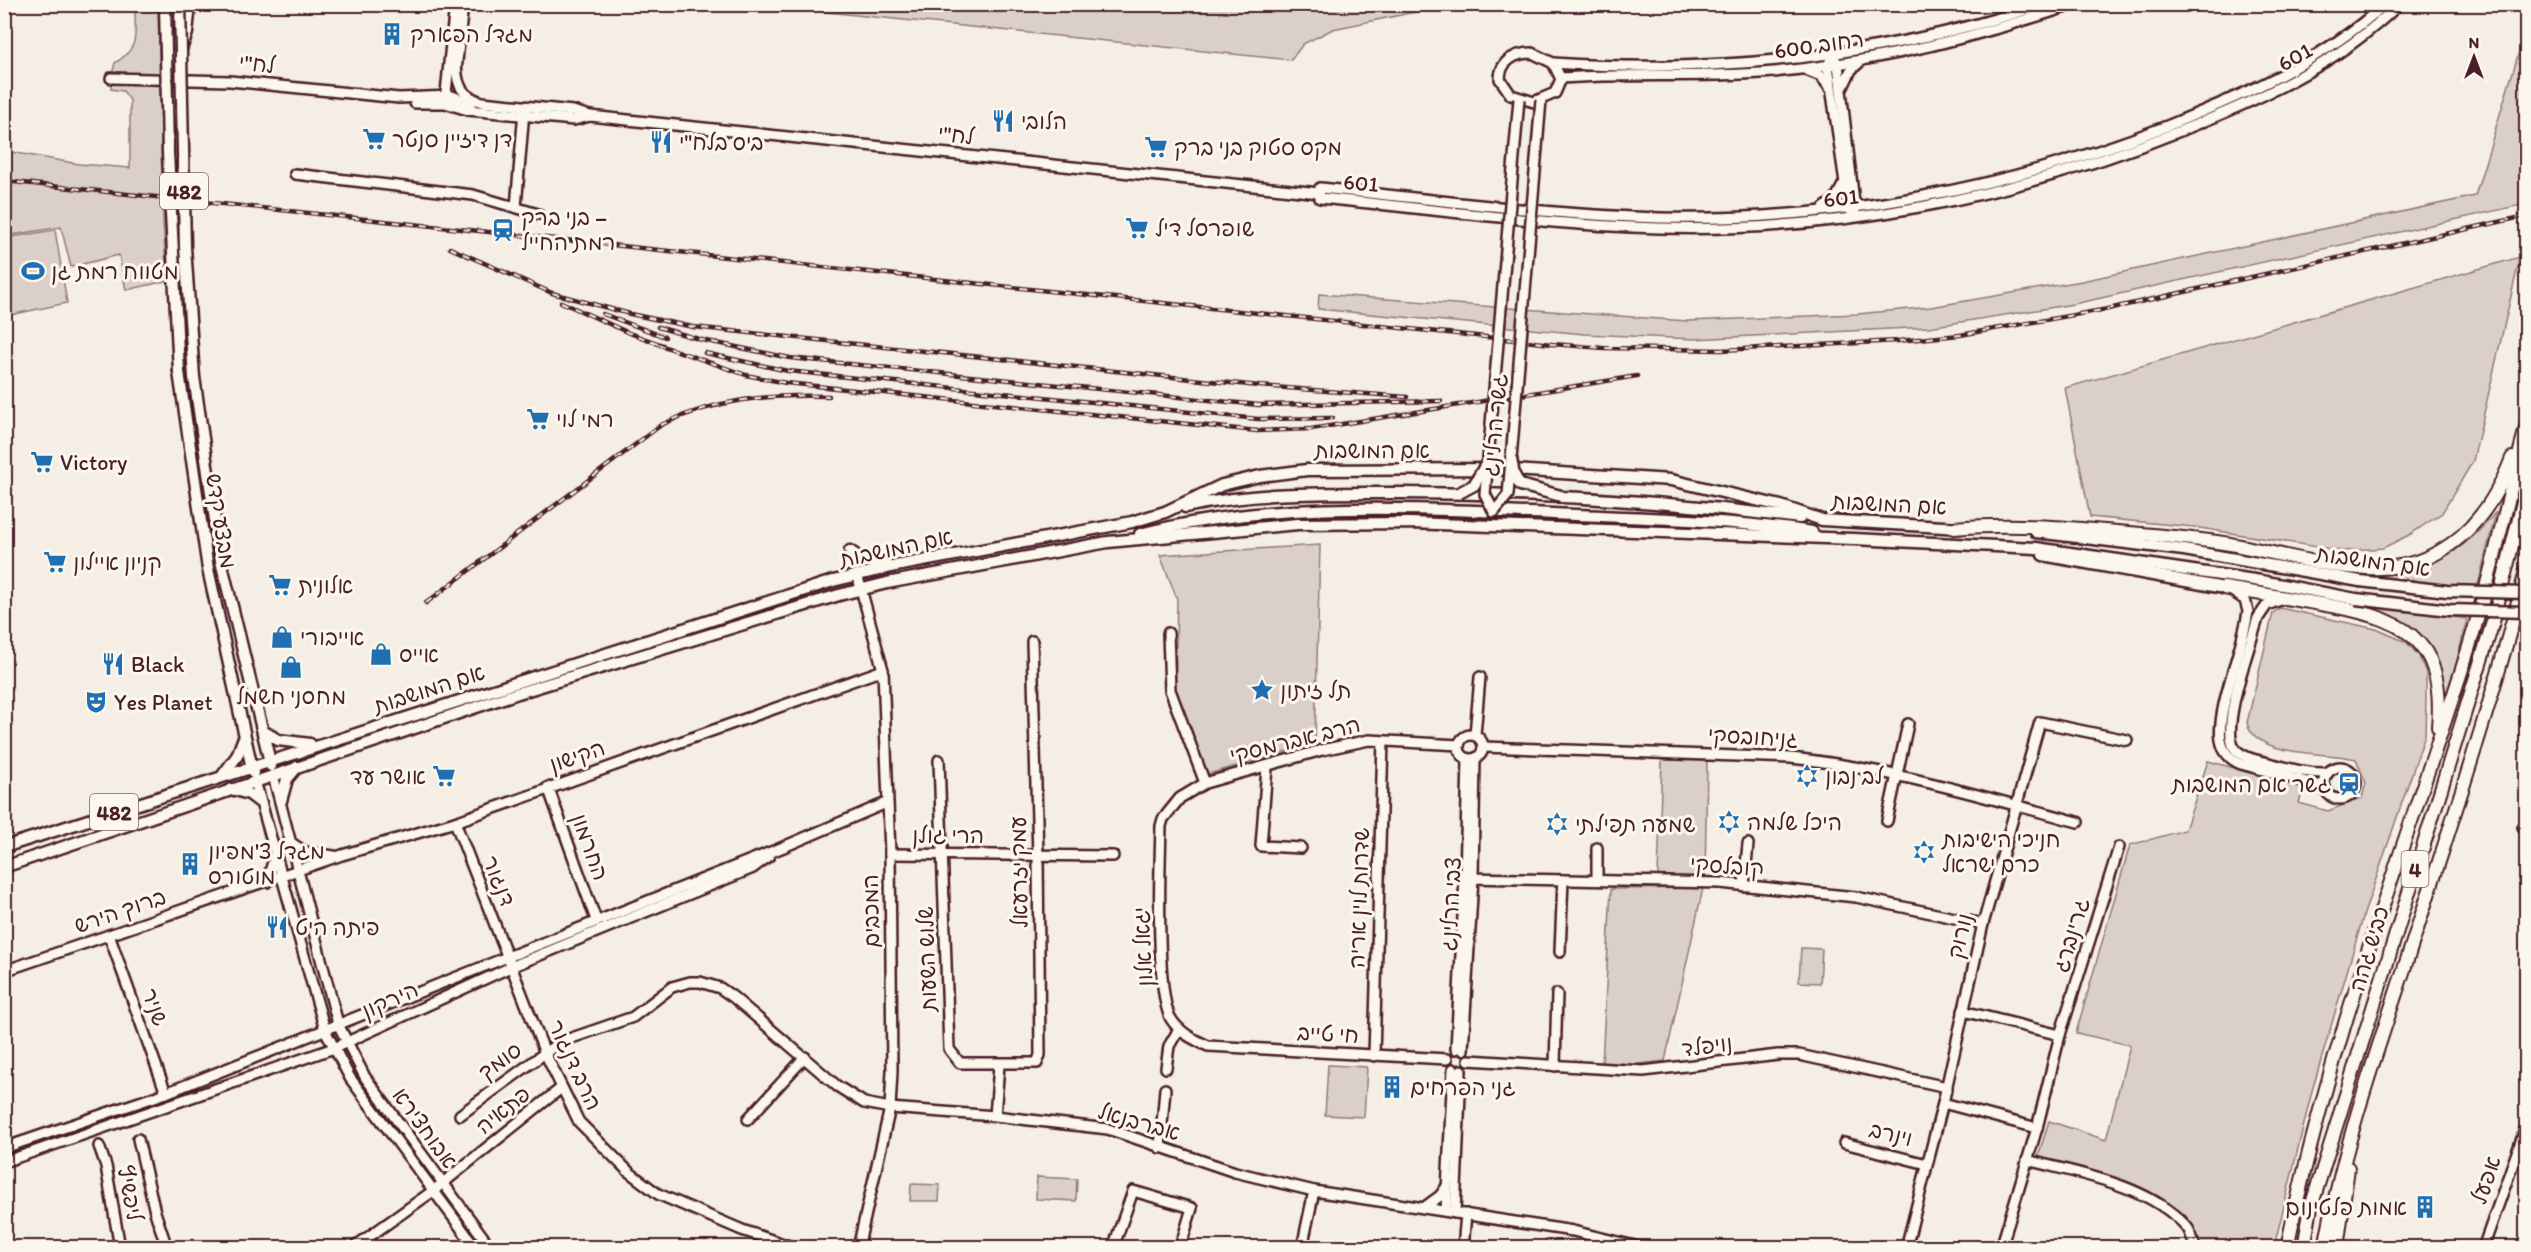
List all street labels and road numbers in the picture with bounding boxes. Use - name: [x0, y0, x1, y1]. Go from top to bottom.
- street label: רחוב 600: [1773, 25, 1865, 65]
- street label: 601: [2273, 36, 2317, 78]
- street label: לח"י: [238, 49, 278, 79]
- street label: לח"י: [937, 120, 977, 150]
- street label: 601: [1342, 168, 1380, 198]
- road number: 482: [160, 173, 208, 209]
- street label: 601: [1822, 182, 1860, 214]
- street label: גשר הרלינג: [1477, 372, 1513, 478]
- street label: אם המושבות: [1312, 437, 1430, 464]
- street label: מבצע קדש: [200, 471, 242, 571]
- street label: אם המושבות: [1829, 487, 1947, 521]
- street label: אם המושבות: [835, 523, 955, 574]
- street label: אם המושבות: [2312, 539, 2432, 582]
- street label: אם המושבות: [368, 658, 488, 720]
- street label: הרב אברמסקי: [1227, 711, 1363, 769]
- street label: גניחובסקי: [1707, 721, 1799, 753]
- street label: הקישון: [546, 734, 608, 778]
- road number: 482: [90, 794, 138, 830]
- street label: החרמון: [566, 810, 614, 884]
- street label: עמק יזרעאל: [1005, 816, 1033, 928]
- street label: הרי גולן: [912, 822, 984, 849]
- street label: שדרות לוין אריה: [1343, 827, 1375, 969]
- street label: קובלסקי: [1689, 850, 1765, 883]
- road number: 4: [2402, 851, 2428, 887]
- street label: דנגור: [477, 852, 521, 910]
- street label: צבי הרלינג: [1435, 856, 1467, 952]
- street label: המכבים: [857, 874, 885, 948]
- street label: ברוך הירש: [71, 883, 169, 939]
- street label: גרינברג: [2047, 894, 2095, 976]
- street label: כביש גהה: [2343, 903, 2395, 995]
- street label: שלוש השעות: [912, 906, 942, 1014]
- street label: יגאל אלון: [1127, 906, 1159, 988]
- street label: נורוק: [1941, 911, 1979, 961]
- street label: הירקון: [357, 976, 423, 1024]
- street label: שניר: [136, 984, 174, 1030]
- street label: הרב דנגור: [542, 1015, 608, 1115]
- street label: חי טייב: [1296, 1019, 1360, 1049]
- street label: נויפלד: [1680, 1029, 1734, 1063]
- street label: סומך: [473, 1036, 527, 1086]
- street label: פתאיה: [470, 1080, 536, 1140]
- street label: אבוחצירא: [387, 1082, 463, 1174]
- street label: אברבנאל: [1095, 1097, 1183, 1147]
- street label: וינרב: [1867, 1116, 1915, 1152]
- street label: אפעל: [2465, 1152, 2507, 1208]
- street label: ליפשיץ: [111, 1163, 149, 1225]

